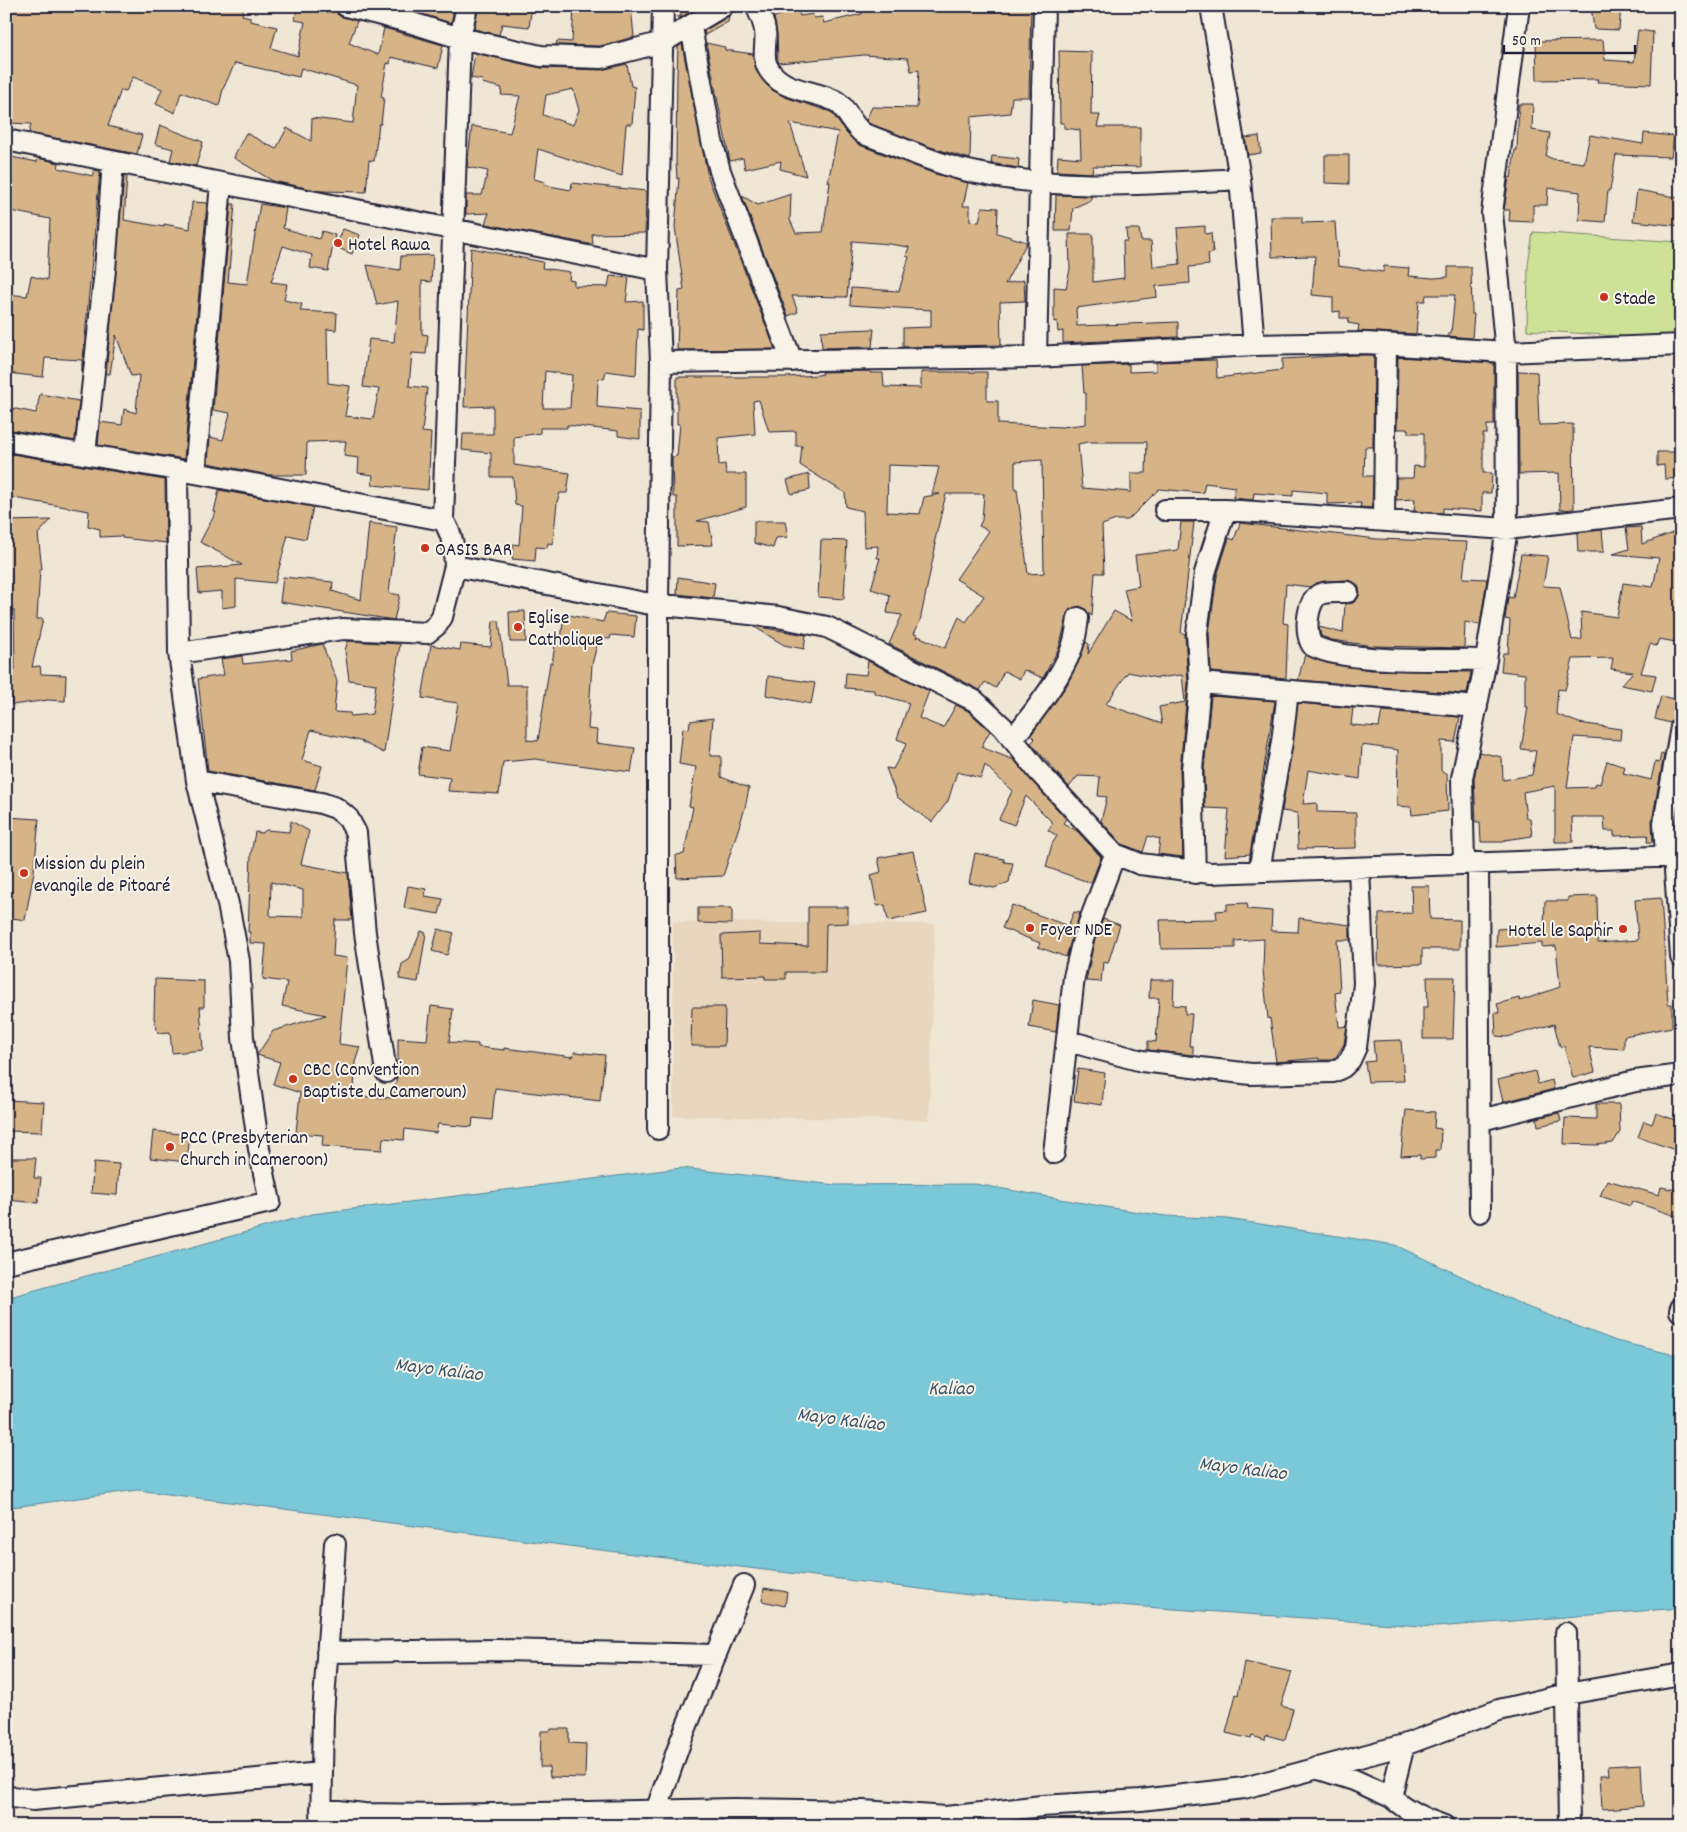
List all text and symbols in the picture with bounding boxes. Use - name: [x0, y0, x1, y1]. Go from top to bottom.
- scale bar: [1504, 22, 1636, 54]
- text: 50 m: [1512, 31, 1541, 53]
- place label: Hotel Rawa: [348, 233, 431, 260]
- marker: Hotel Rawa: [332, 237, 344, 249]
- place label: Stade: [1614, 287, 1656, 314]
- marker: Stade: [1598, 291, 1610, 303]
- place label: OASIS BAR: [435, 538, 512, 565]
- marker: OASIS BAR: [419, 542, 431, 554]
- place label: Eglise Catholique: [528, 606, 603, 655]
- marker: Eglise Catholique: [512, 621, 524, 633]
- place label: Mission du plein evangile de Pitoaré: [34, 852, 170, 901]
- marker: Mission du plein evangile de Pitoaré: [18, 867, 30, 879]
- place label: Foyer NDE: [1040, 918, 1113, 945]
- place label: Hotel le Saphir: [1508, 919, 1613, 946]
- marker: Foyer NDE: [1024, 922, 1036, 934]
- marker: Hotel le Saphir: [1617, 923, 1629, 935]
- place label: CBC (Convention Baptiste du Cameroun): [303, 1058, 467, 1107]
- marker: CBC (Convention Baptiste du Cameroun): [287, 1073, 299, 1085]
- place label: PCC (Presbyterian Church in Cameroon): [180, 1126, 328, 1175]
- marker: PCC (Presbyterian Church in Cameroon): [164, 1141, 176, 1153]
- water label: Mayo Kaliao: [393, 1352, 485, 1390]
- water label: Kaliao: [928, 1376, 975, 1404]
- water label: Mayo Kaliao: [795, 1402, 887, 1440]
- water label: Mayo Kaliao: [1197, 1451, 1289, 1489]

